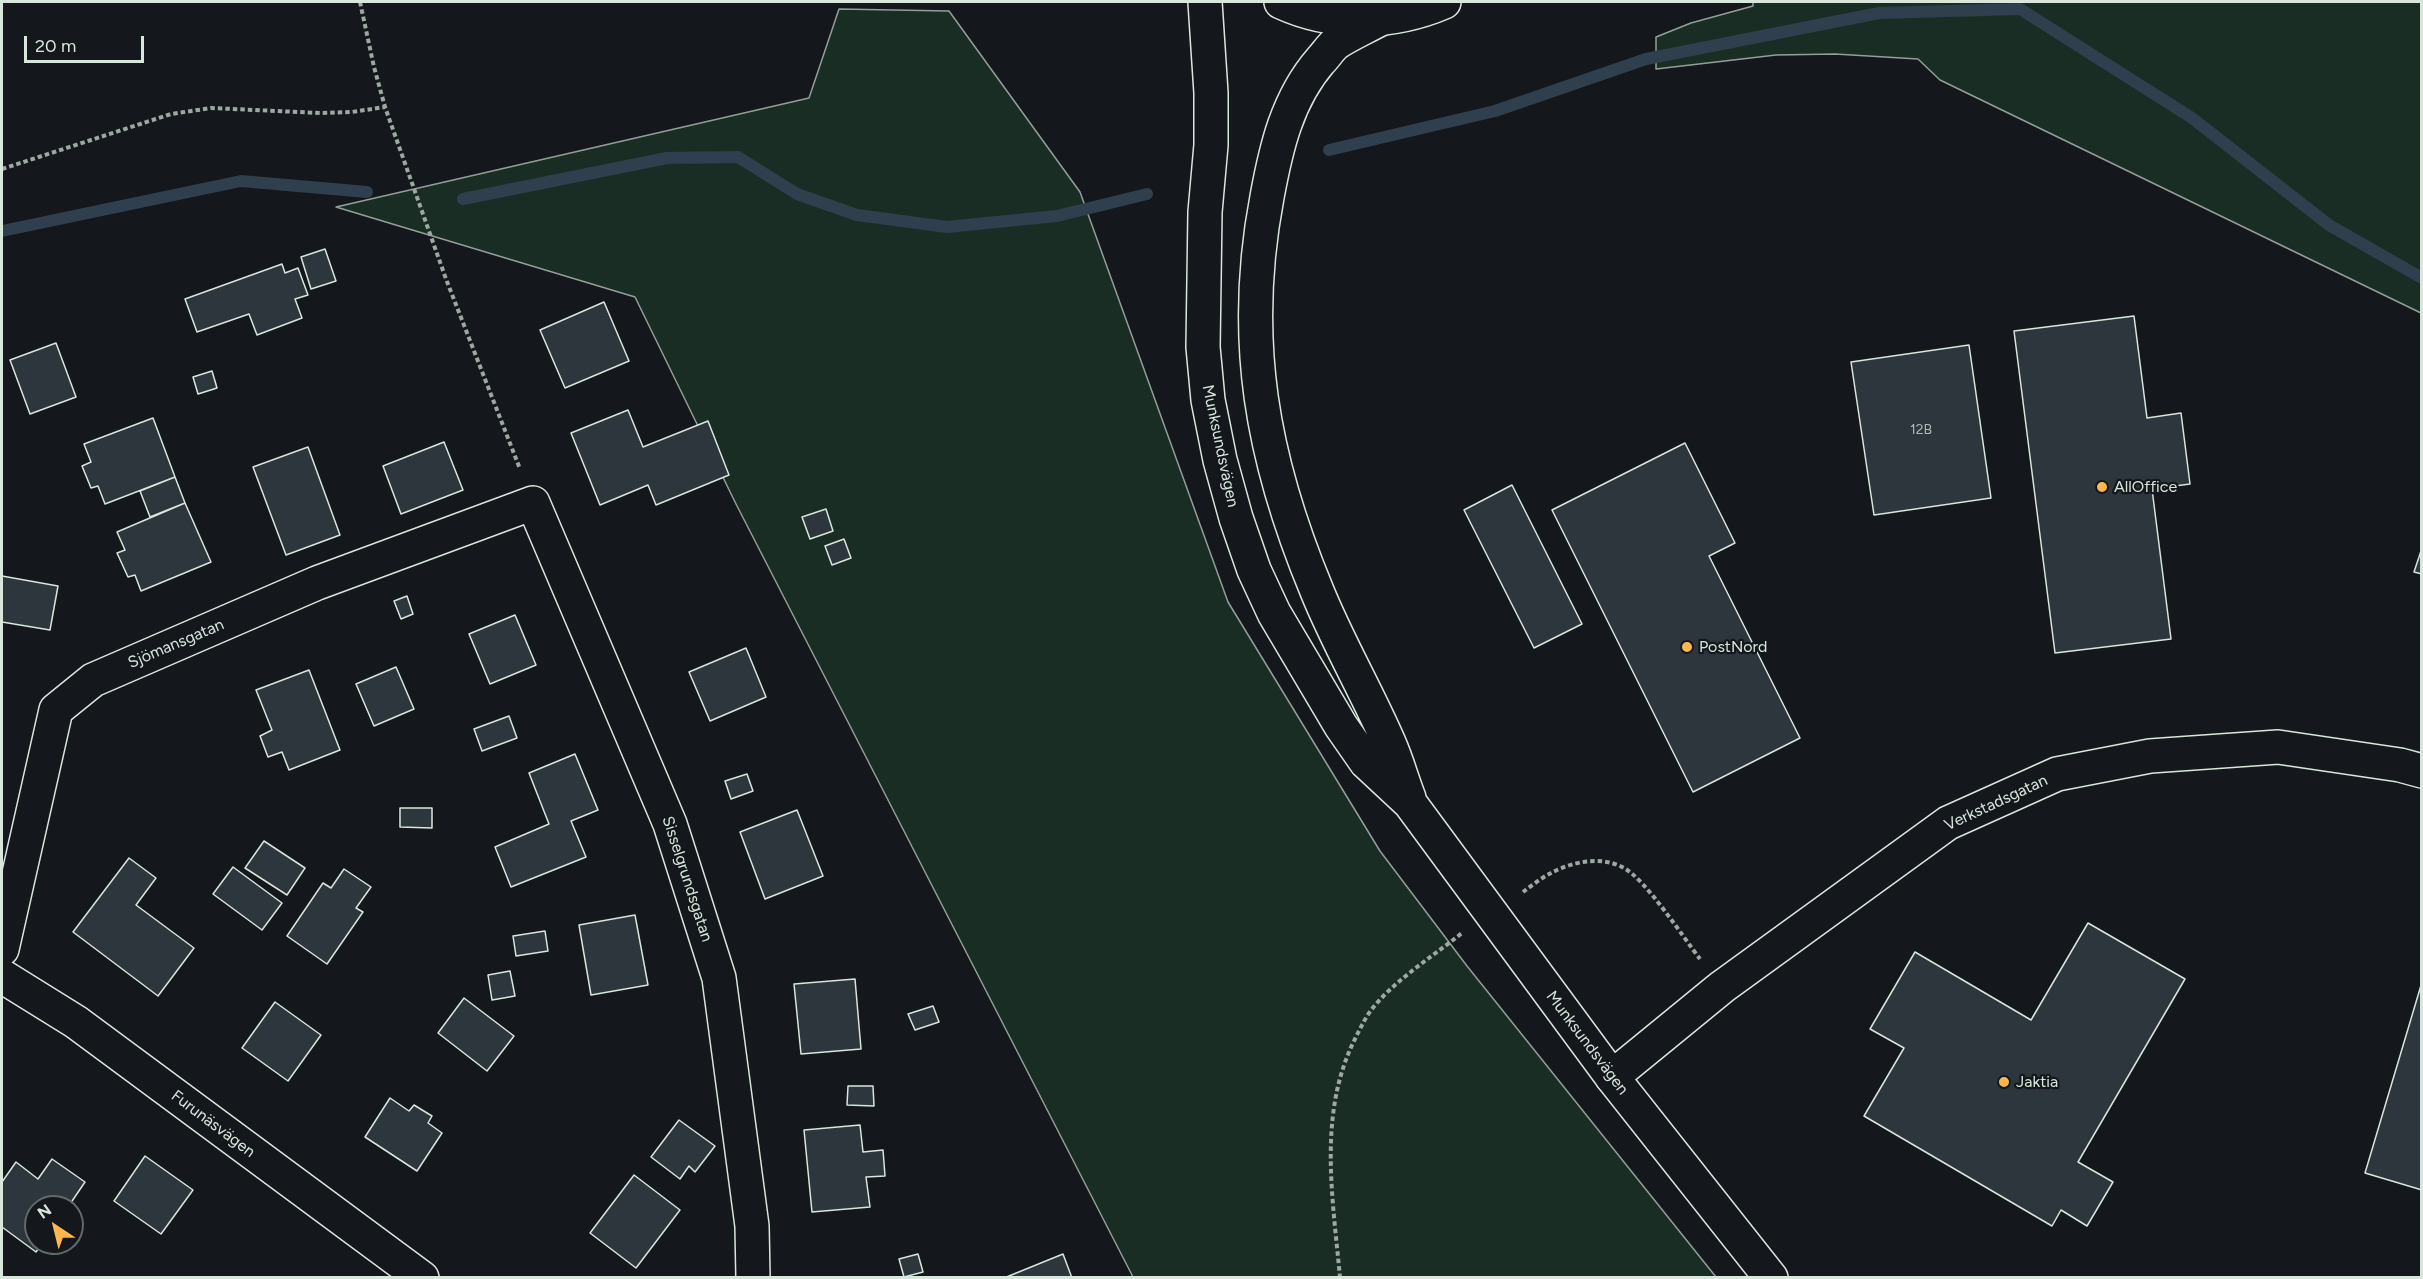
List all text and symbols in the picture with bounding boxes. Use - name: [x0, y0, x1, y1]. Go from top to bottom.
- scale bar: [27, 24, 147, 62]
- text: 20 m: [35, 35, 76, 57]
- street label: Munksundsvägen: [1198, 383, 1242, 509]
- house number: 12B: [1910, 422, 1932, 438]
- place label: AllOffice: [2114, 477, 2177, 497]
- marker: AllOffice: [2095, 480, 2109, 494]
- street label: Sjömansgatan: [125, 615, 227, 673]
- place label: PostNord: [1699, 637, 1767, 657]
- marker: PostNord: [1680, 640, 1694, 654]
- street label: Verkstadsgatan: [1941, 771, 2051, 835]
- street label: Sisselgrundsgatan: [658, 814, 716, 944]
- street label: Munksundsvägen: [1542, 987, 1632, 1099]
- place label: Jaktia: [2016, 1072, 2058, 1092]
- marker: Jaktia: [1997, 1075, 2011, 1089]
- street label: Furunäsvägen: [167, 1086, 259, 1162]
- north arrow: [24, 1195, 84, 1255]
- text: N: [34, 1200, 55, 1223]

